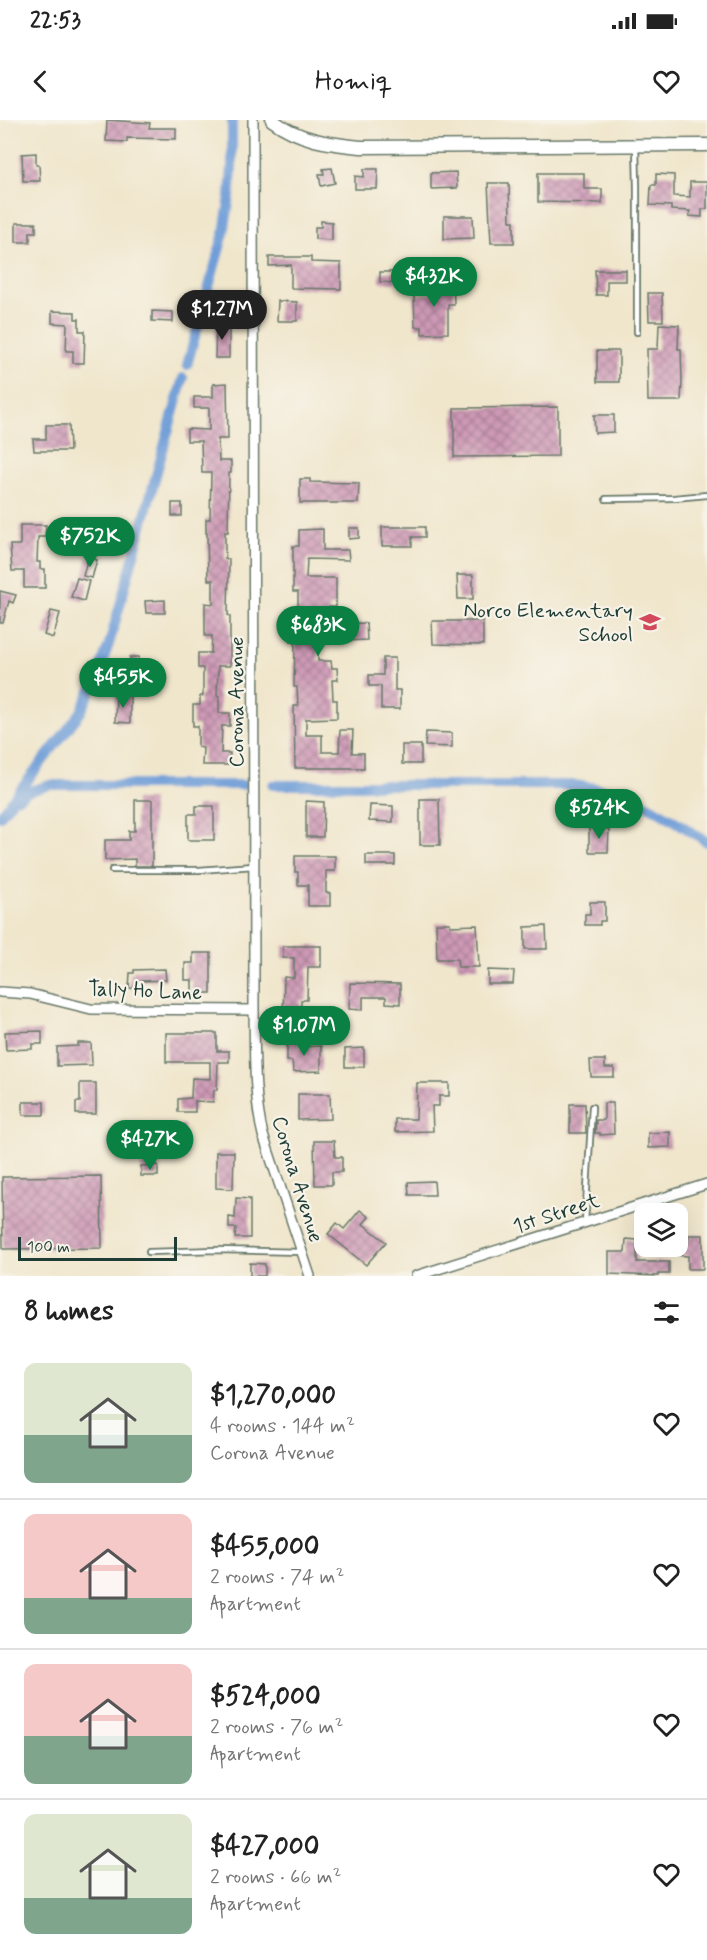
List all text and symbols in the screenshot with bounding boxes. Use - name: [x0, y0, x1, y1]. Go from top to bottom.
- text: 22:53: [30, 7, 81, 35]
- text: Homiq: [315, 64, 392, 99]
- icon: back: [24, 65, 57, 98]
- icon: heart: [650, 65, 683, 98]
- pin: $432K: [392, 257, 476, 308]
- text: $432K: [405, 263, 463, 290]
- pin: $1.27M: [173, 290, 271, 341]
- text: $1.27M: [191, 296, 253, 323]
- pin: $752K: [48, 517, 132, 568]
- text: $752K: [60, 523, 120, 550]
- place label: Norco Elementary School: [464, 597, 633, 649]
- pin: $683K: [276, 606, 360, 657]
- school or university icon: Norco Elementary School: [638, 610, 662, 634]
- text: $683K: [290, 612, 346, 639]
- street label: Corona Avenue: [223, 637, 251, 767]
- pin: $455K: [81, 658, 165, 709]
- text: $455K: [93, 664, 153, 691]
- pin: $524K: [557, 789, 641, 840]
- text: $524K: [569, 795, 629, 822]
- street label: Tally Ho Lane: [87, 975, 203, 1007]
- pin: $1.07M: [255, 1006, 353, 1057]
- text: $1.07M: [272, 1012, 336, 1039]
- street label: Corona Avenue: [265, 1113, 330, 1246]
- pin: $427K: [108, 1120, 192, 1171]
- text: $427K: [120, 1126, 180, 1153]
- street label: 1st Street: [509, 1187, 604, 1241]
- map controls: [634, 1203, 688, 1257]
- button: layers: [634, 1203, 688, 1257]
- scale bar: [18, 1234, 177, 1262]
- text: 100 m: [27, 1237, 70, 1258]
- text: 8 homes: [24, 1295, 114, 1329]
- icon: filters: [650, 1296, 683, 1329]
- text: $1,270,000: [210, 1379, 336, 1413]
- icon: home: [72, 1387, 144, 1459]
- icon: heart: [650, 1407, 683, 1440]
- text: 4 rooms · 144 m²: [210, 1413, 355, 1440]
- text: Corona Avenue: [210, 1440, 335, 1467]
- text: $455,000: [210, 1530, 319, 1564]
- icon: home: [72, 1538, 144, 1610]
- icon: heart: [650, 1558, 683, 1591]
- text: 2 rooms · 74 m²: [210, 1564, 344, 1591]
- text: Apartment: [210, 1591, 301, 1618]
- text: $524,000: [210, 1680, 321, 1714]
- icon: home: [72, 1688, 144, 1760]
- icon: heart: [650, 1708, 683, 1741]
- text: 2 rooms · 76 m²: [210, 1714, 343, 1741]
- text: Apartment: [210, 1741, 301, 1768]
- text: $427,000: [210, 1830, 319, 1864]
- icon: home: [72, 1838, 144, 1910]
- icon: heart: [650, 1858, 683, 1891]
- text: 2 rooms · 66 m²: [210, 1864, 341, 1891]
- text: Apartment: [210, 1891, 301, 1918]

